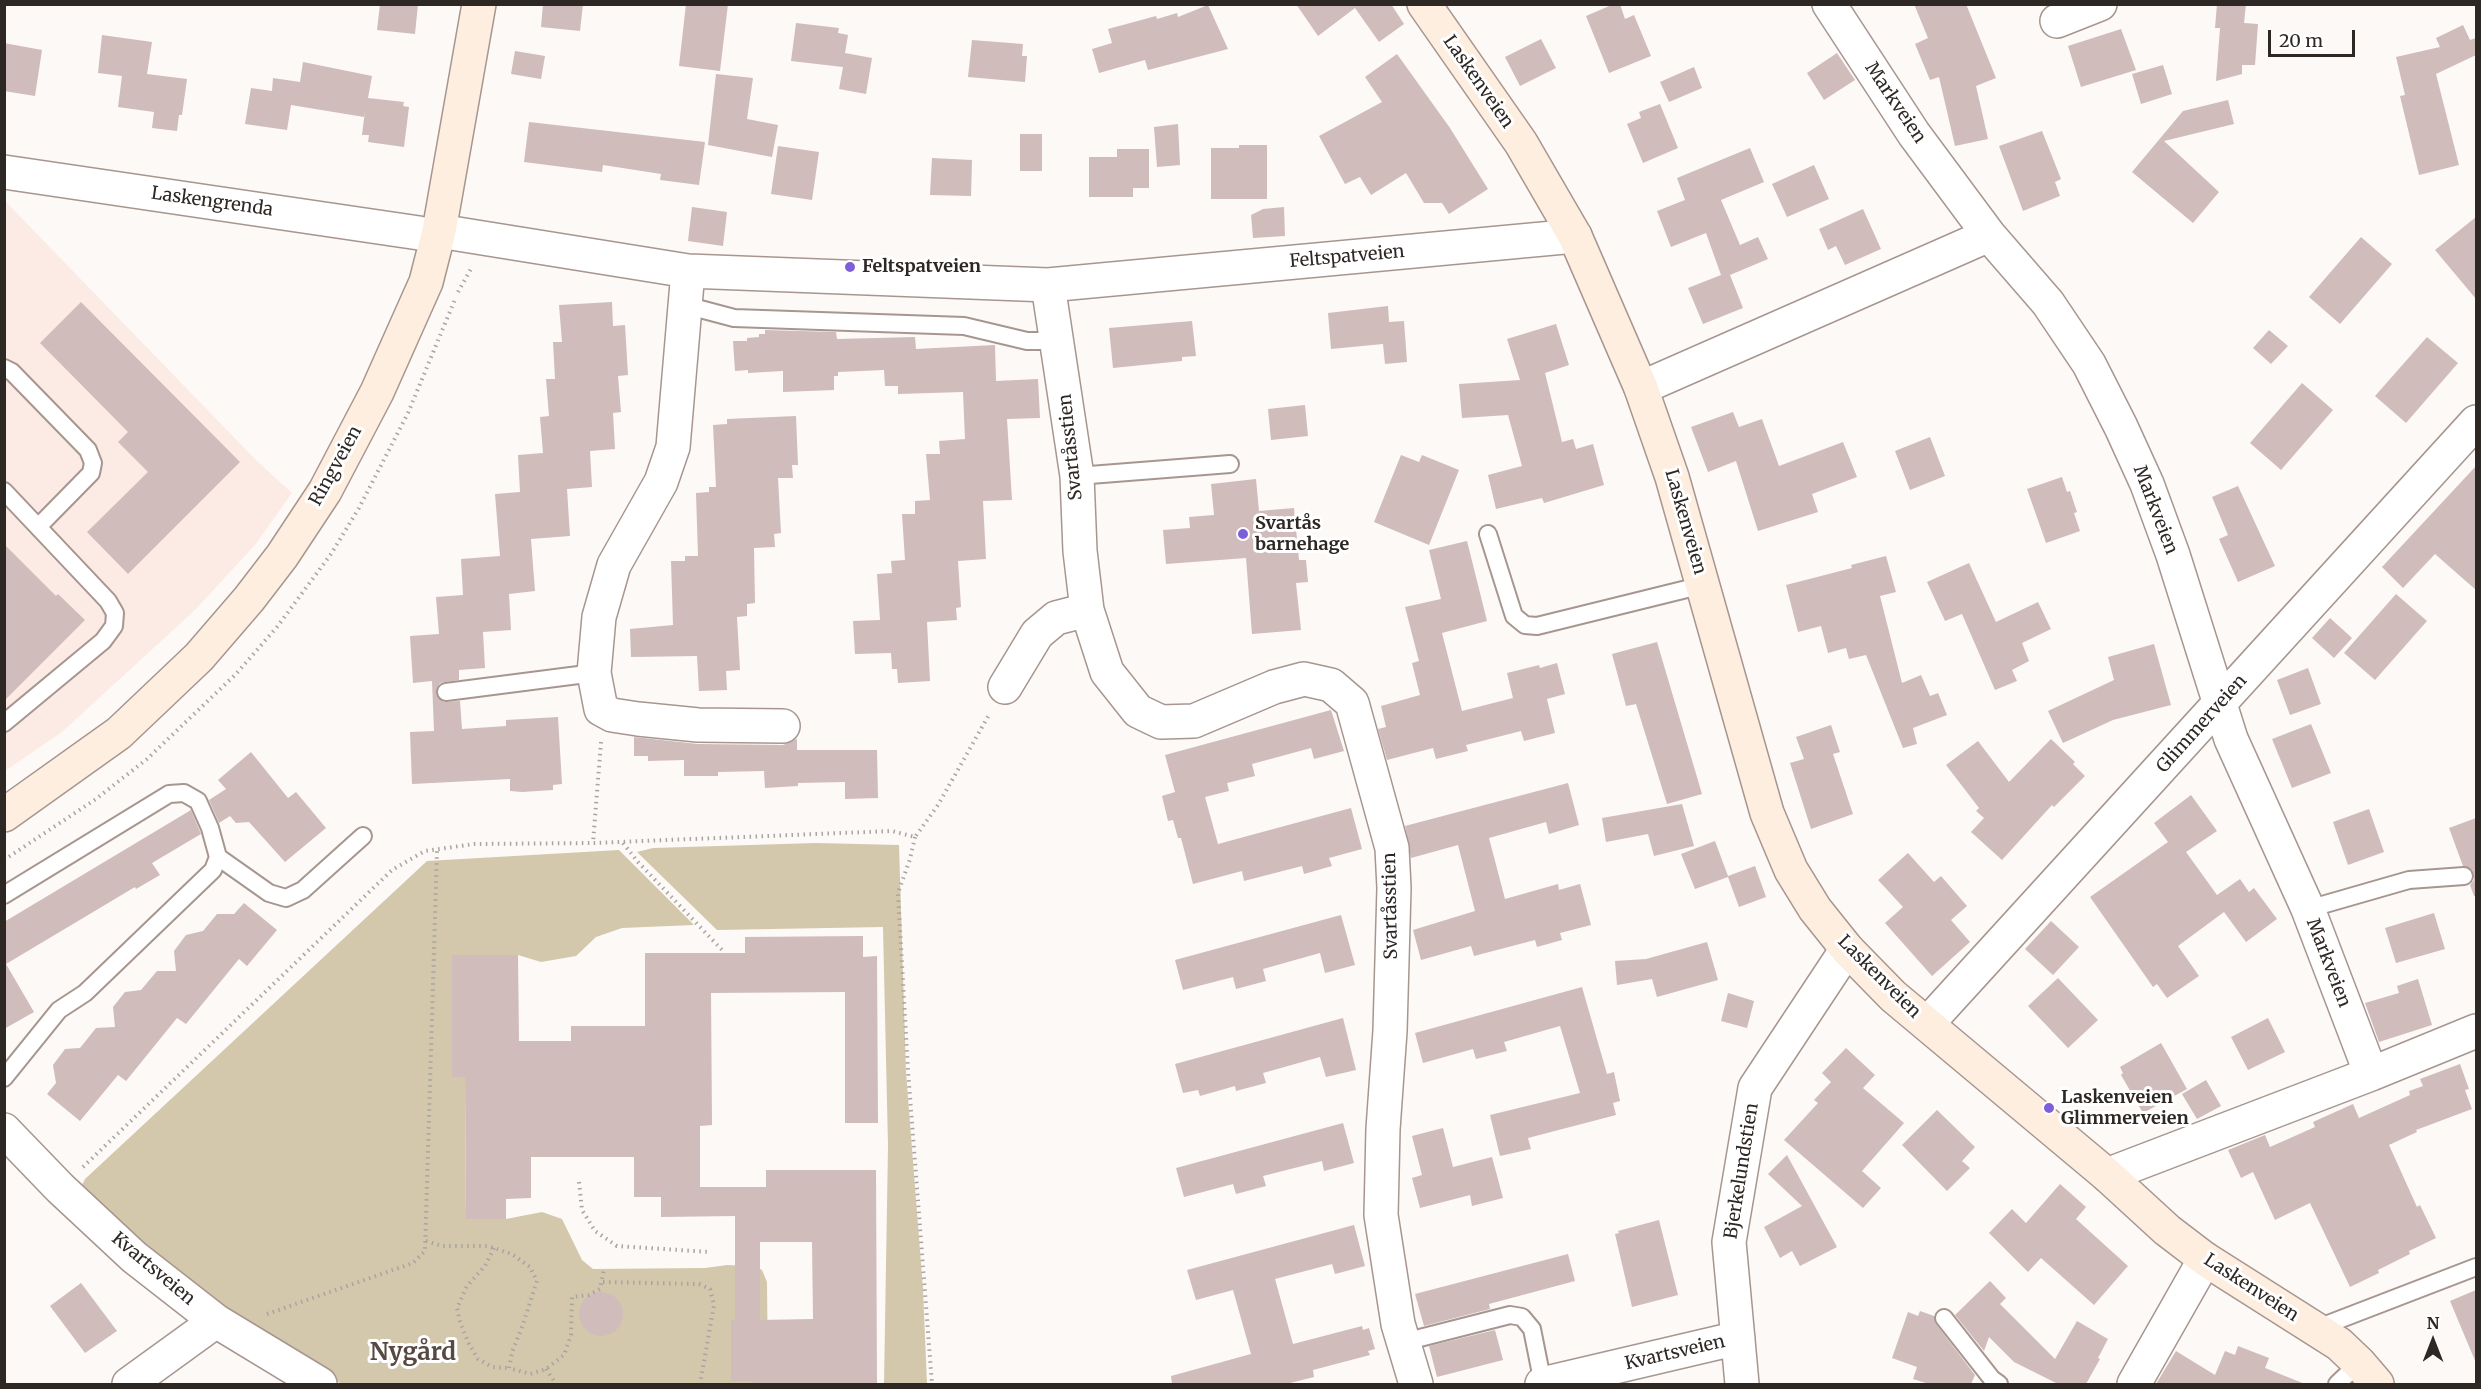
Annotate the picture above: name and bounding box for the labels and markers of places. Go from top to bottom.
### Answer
place label: Feltspatveien [862,256,981,278]
marker: Feltspatveien [843,260,857,274]
place label: Svartås barnehage [1255,513,1349,556]
marker: Svartås barnehage [1236,527,1250,541]
place label: Laskenveien Glimmerveien [2061,1087,2189,1130]
marker: Laskenveien Glimmerveien [2042,1101,2056,1115]

